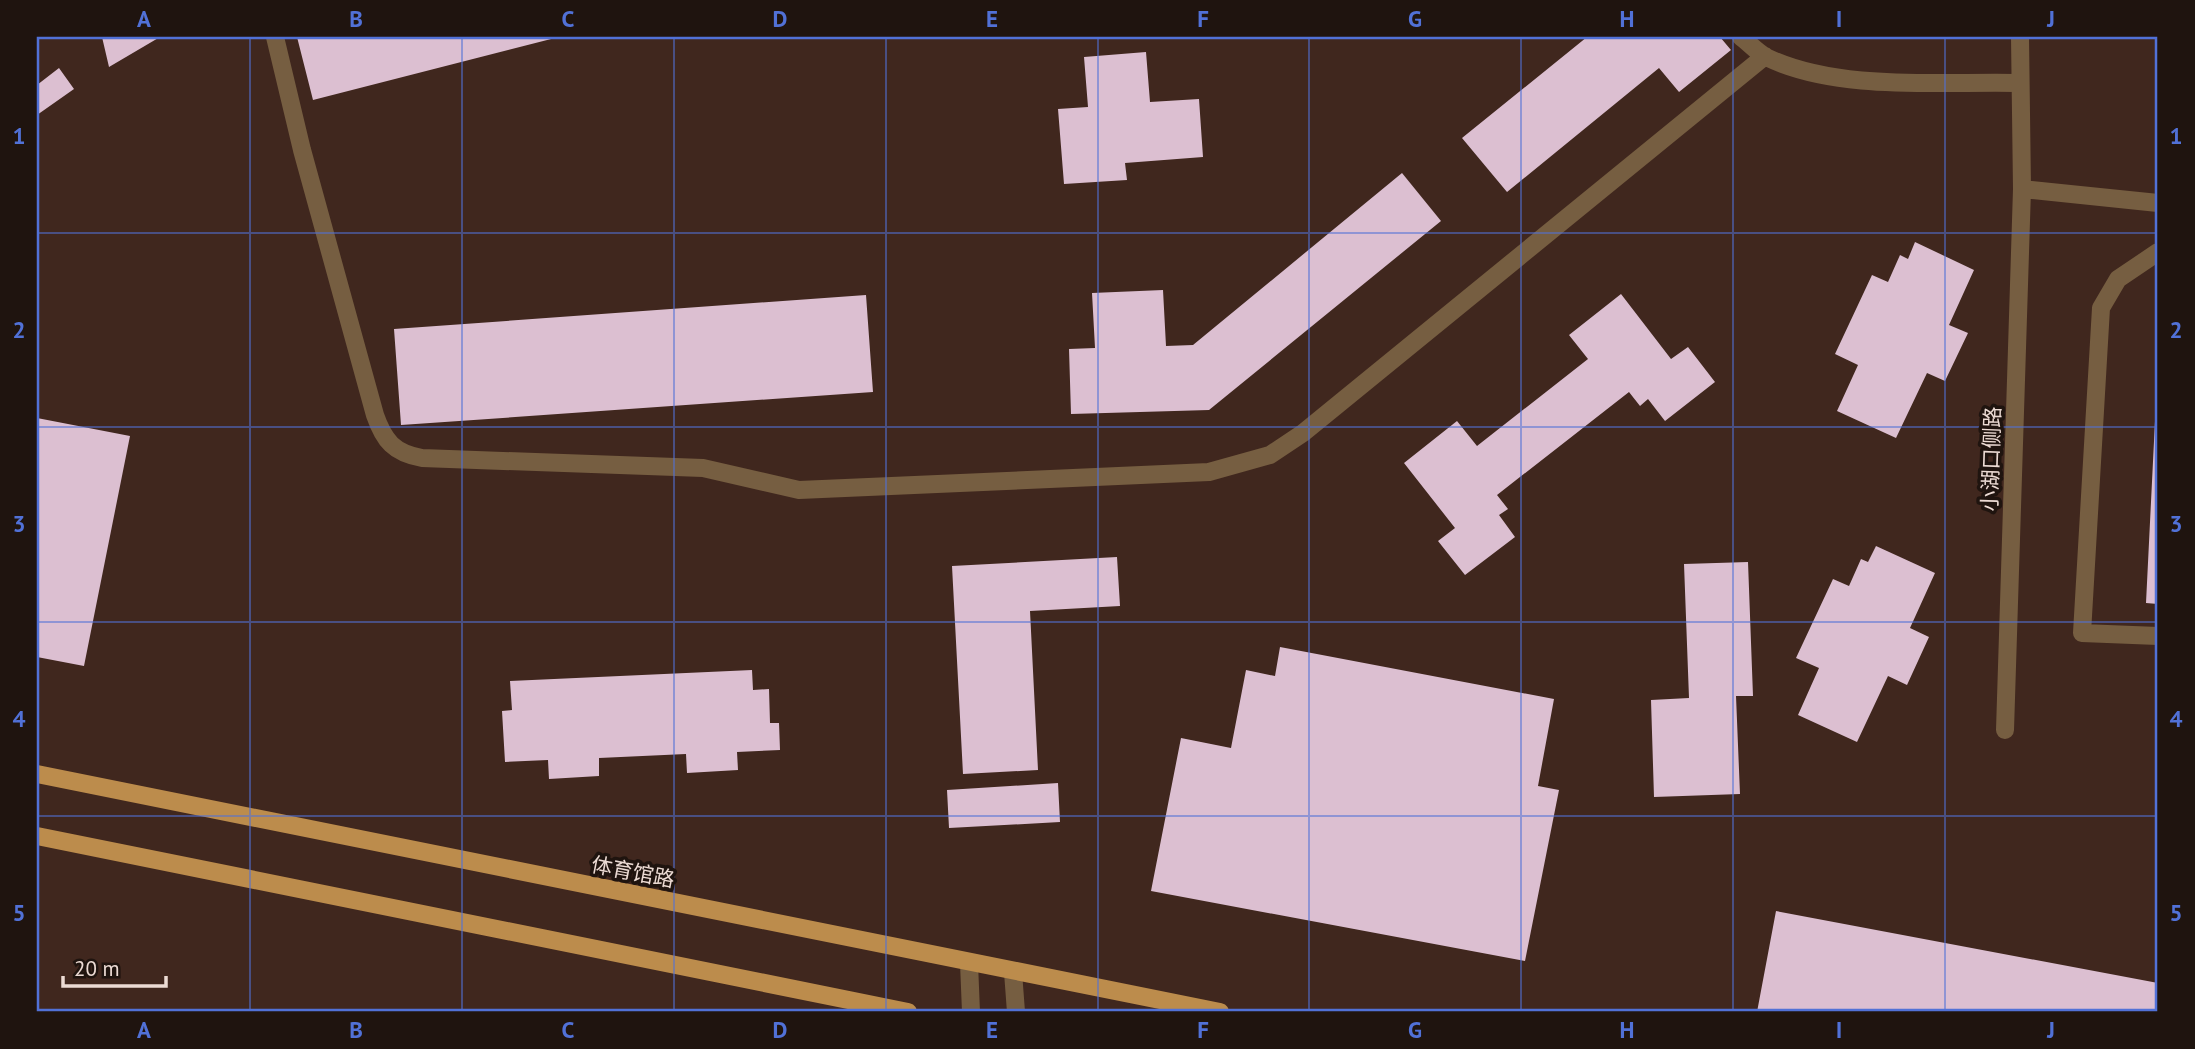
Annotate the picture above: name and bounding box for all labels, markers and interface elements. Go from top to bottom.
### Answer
text: A [137,4,151,33]
text: B [349,4,363,33]
text: C [562,4,575,33]
text: D [773,4,787,33]
text: E [986,4,998,33]
text: F [1197,4,1209,33]
text: G [1408,4,1422,33]
text: H [1620,4,1634,33]
text: I [1836,4,1842,33]
text: J [2046,4,2055,33]
text: 1 [12,121,26,150]
text: 1 [2169,121,2183,150]
text: 2 [12,315,26,344]
text: 2 [2169,315,2183,344]
street label: 小湖口侧路 [1976,406,2006,512]
text: 3 [12,509,26,538]
text: 3 [2169,509,2183,538]
text: 4 [12,704,26,733]
text: 4 [2169,704,2183,733]
street label: 体育馆路 [589,851,677,893]
text: 5 [12,898,26,927]
text: 5 [2169,898,2183,927]
scale bar [63,944,166,988]
text: 20 m [74,955,120,982]
text: A [137,1015,151,1044]
text: B [349,1015,363,1044]
text: C [562,1015,575,1044]
text: D [773,1015,787,1044]
text: E [986,1015,998,1044]
text: F [1197,1015,1209,1044]
text: G [1408,1015,1422,1044]
text: H [1620,1015,1634,1044]
text: I [1836,1015,1842,1044]
text: J [2046,1015,2055,1044]

